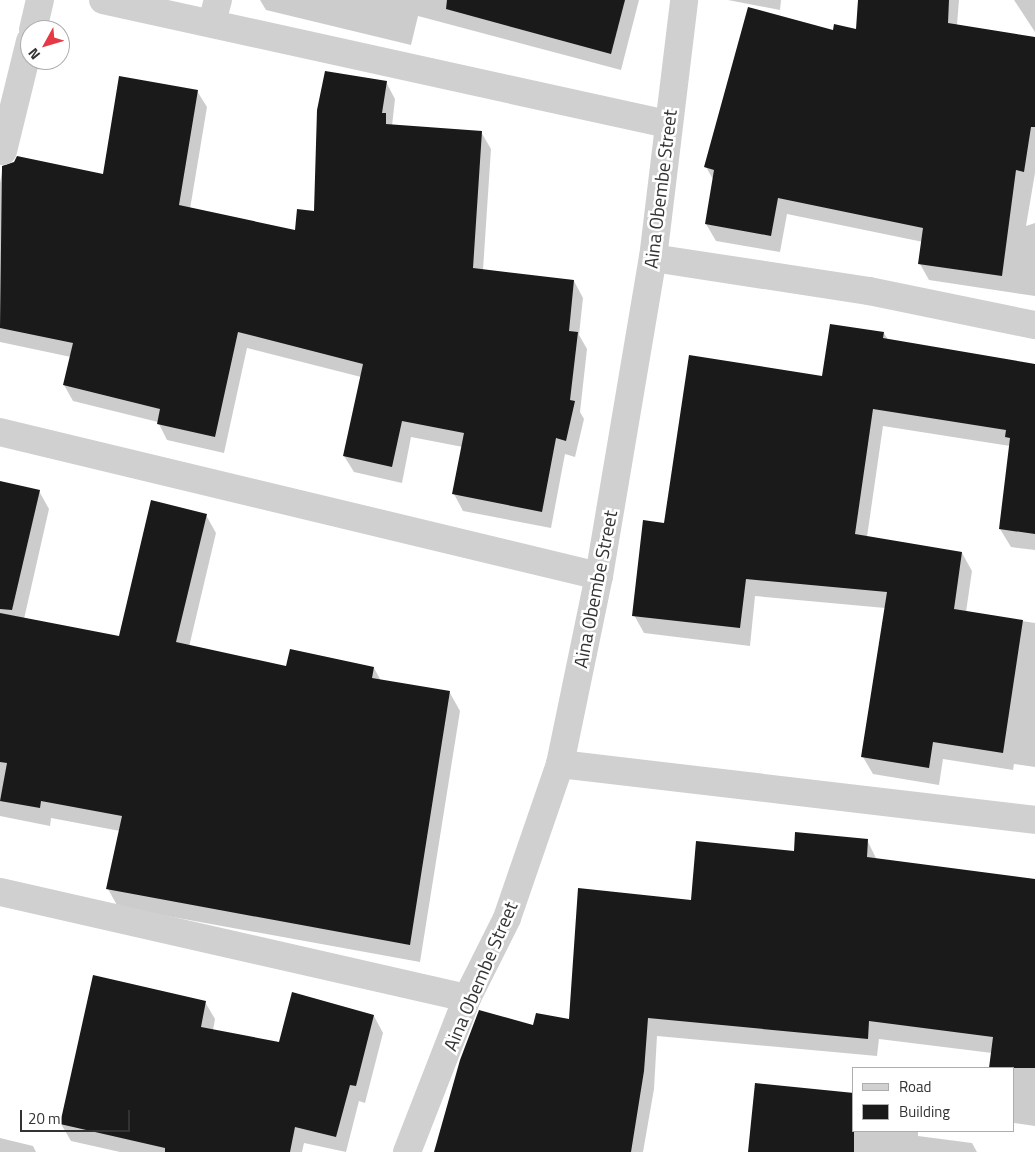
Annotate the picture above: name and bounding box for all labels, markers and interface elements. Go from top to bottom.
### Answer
north arrow [20,20,70,70]
text: N [23,44,45,65]
street label: Aina Obembe Street [639,108,681,270]
street label: Aina Obembe Street [569,508,621,670]
street label: Aina Obembe Street [438,898,522,1054]
legend [852,1067,1015,1132]
text: Road [899,1075,931,1098]
scale bar [22,1100,132,1132]
text: Building [899,1100,950,1123]
text: 20 m [28,1107,61,1130]

